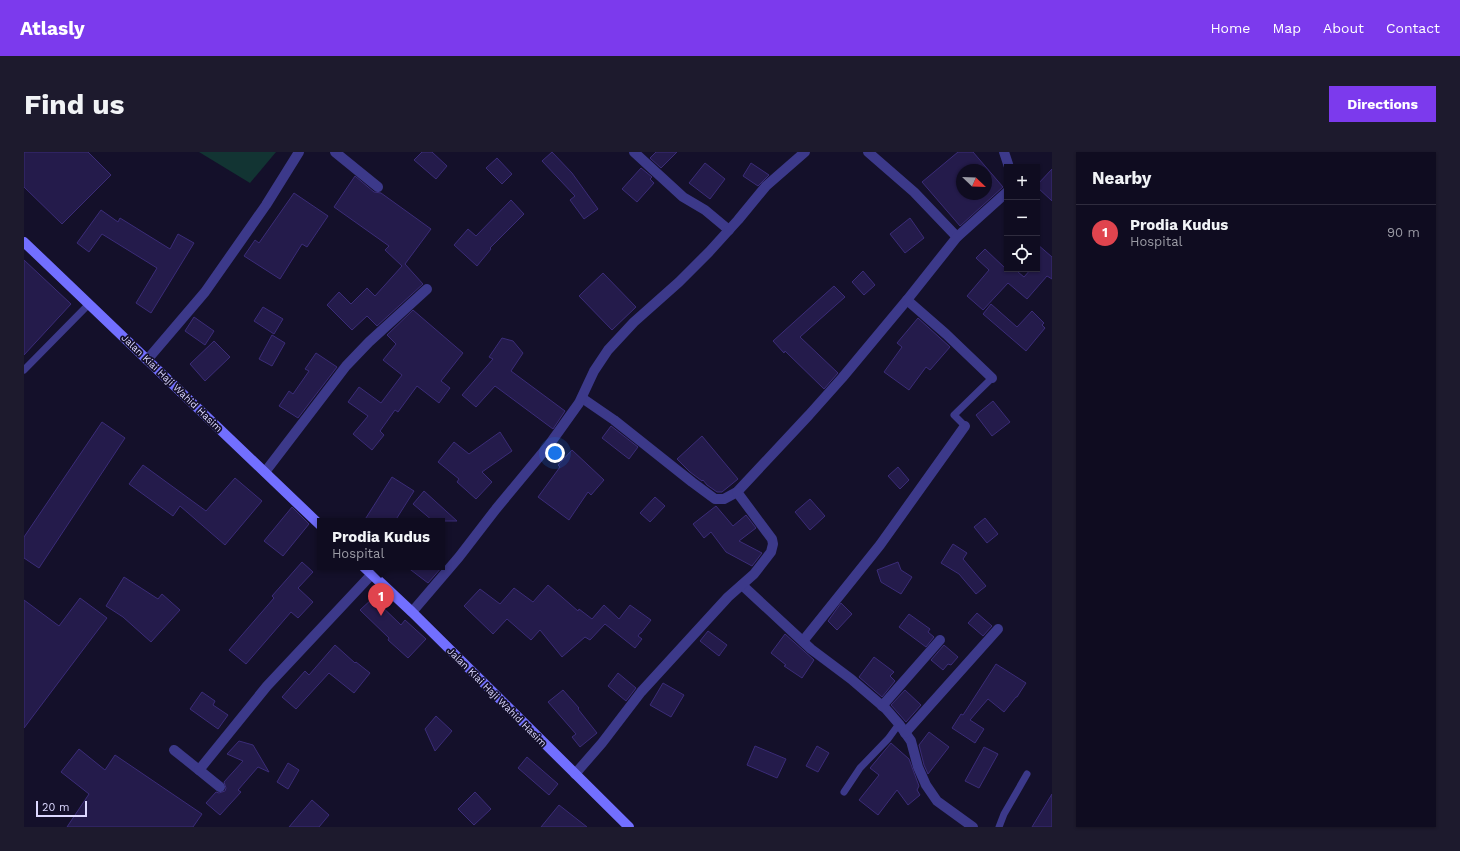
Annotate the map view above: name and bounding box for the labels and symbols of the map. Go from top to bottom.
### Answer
north arrow [956,164,992,200]
street label: Jalan Kiai Haji Wahid Hasim [119,332,225,434]
your location [545,443,565,463]
pin: 1 [368,583,394,616]
street label: Jalan Kiai Haji Wahid Hasim [445,645,549,749]
scale bar [36,799,87,818]

